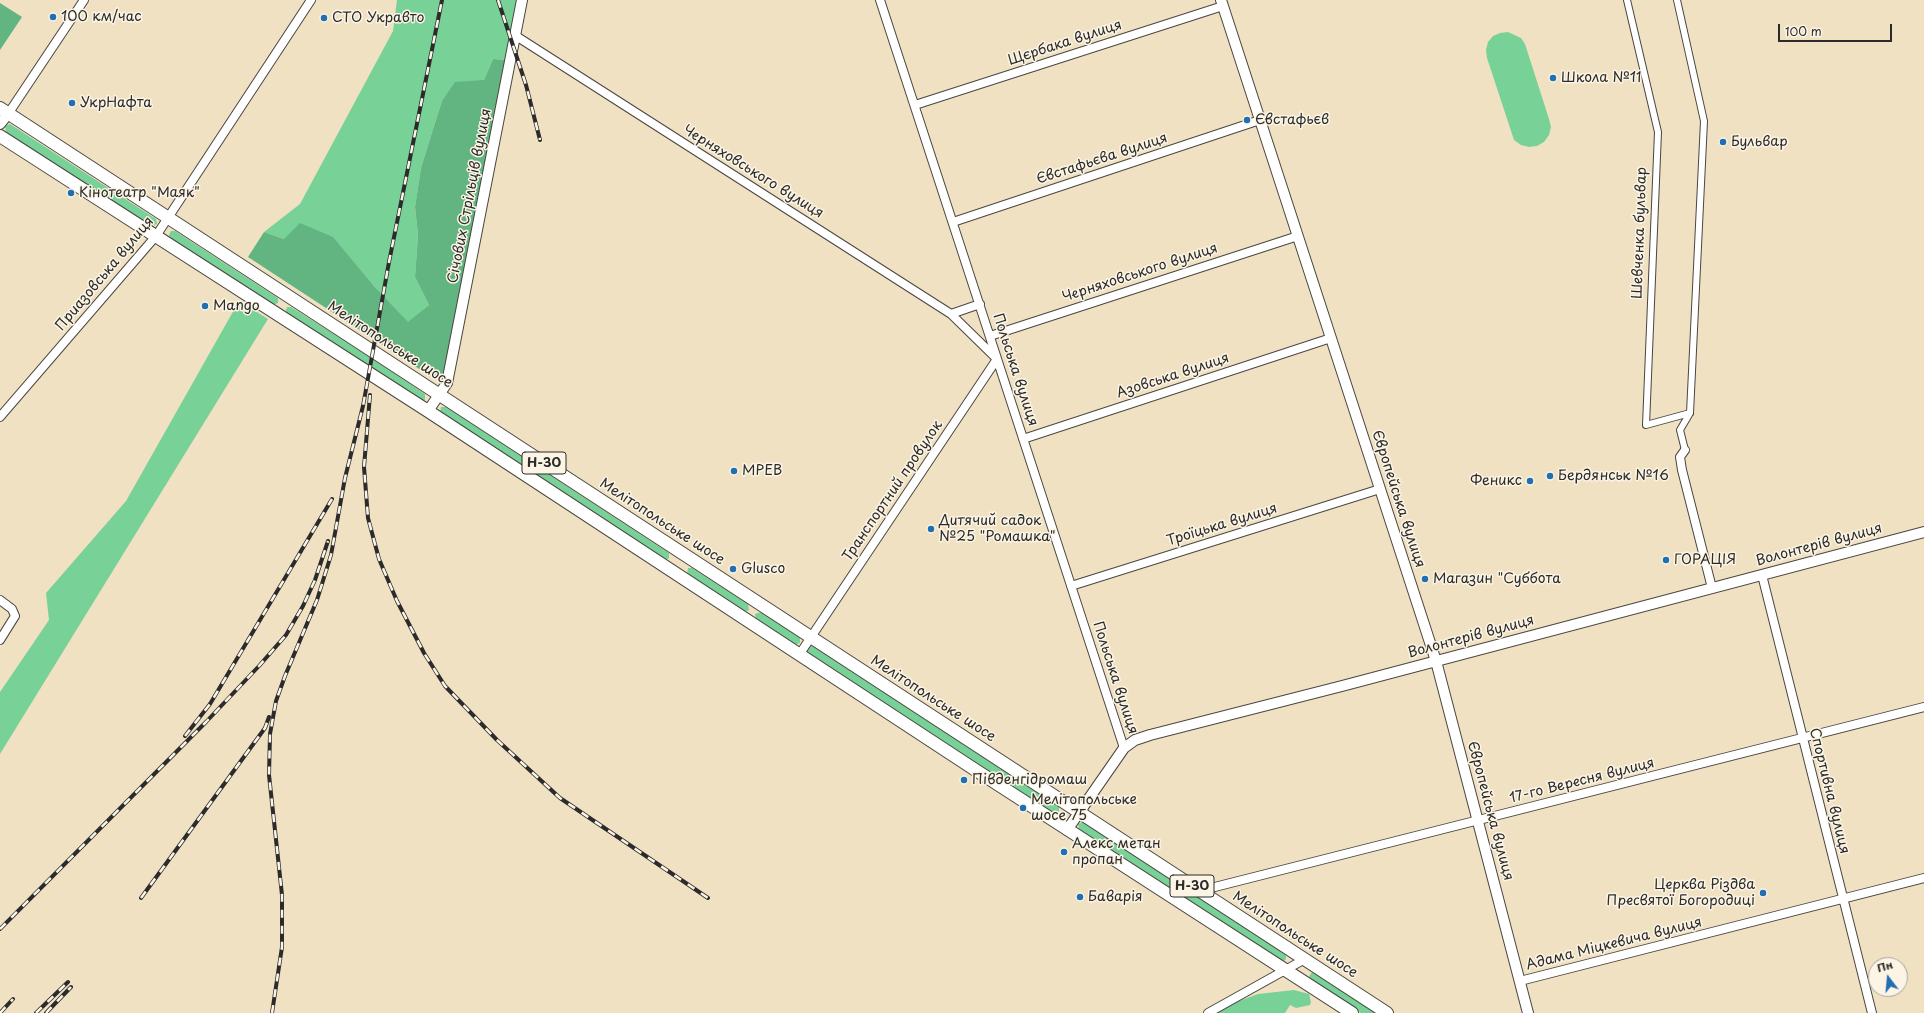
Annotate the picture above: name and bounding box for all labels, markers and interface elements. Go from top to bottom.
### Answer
place label: 100 км/час [61,9,142,25]
place label: СТО Укравто [332,10,424,26]
marker: 100 км/час [48,12,58,22]
marker: СТО Укравто [319,13,329,23]
scale bar [1780,16,1894,42]
street label: Щєрбака вулиця [1006,17,1124,69]
text: 100 m [1785,22,1822,40]
place label: Школа №11 [1561,70,1642,86]
marker: Школа №11 [1548,73,1558,83]
place label: УкрНафта [80,95,152,111]
marker: УкрНафта [67,98,77,108]
street label: Січових Стрільців вулиця [445,107,495,285]
place label: Євстафьєв [1255,112,1329,128]
marker: Євстафьєв [1242,115,1252,125]
street label: Черняховського вулиця [680,122,826,222]
street label: Євстафьєва вулиця [1034,130,1170,188]
place label: Бульвар [1731,134,1788,150]
marker: Бульвар [1718,137,1728,147]
street label: Шевченка бульвар [1629,167,1651,299]
place label: Кінотеатр "Маяк" [79,185,200,201]
marker: Кінотеатр "Маяк" [66,188,76,198]
street label: Приазовська вулиця [52,214,158,334]
street label: Черняховського вулиця [1060,240,1220,306]
place label: Mango [213,298,260,314]
street label: Мелітопольське шосе [324,298,456,392]
marker: Mango [200,301,210,311]
street label: Польська вулиця [989,312,1041,428]
street label: Азовська вулиця [1115,350,1231,402]
street label: Транспортний провулок [840,417,946,565]
street label: Європейська вулиця [1368,428,1428,570]
road number: Н-30 [522,452,566,474]
place label: МРЕВ [742,463,782,479]
marker: МРЕВ [729,466,739,476]
place label: Бердянськ №16 [1558,468,1669,484]
marker: Бердянськ №16 [1545,471,1555,481]
place label: Феникс [1470,473,1522,489]
street label: Мелітопольське шосе [596,475,728,569]
marker: Феникс [1525,476,1535,486]
street label: Троїцька вулиця [1165,500,1279,550]
place label: Дитячий садок №25 "Ромашка" [939,513,1055,546]
street label: Волонтерів вулиця [1754,520,1884,570]
marker: Дитячий садок №25 "Ромашка" [926,524,936,534]
place label: ГОРАЦІЯ [1674,552,1736,568]
marker: ГОРАЦІЯ [1661,555,1671,565]
place label: Glusco [741,561,785,577]
marker: Glusco [728,564,738,574]
place label: Магазин "Суббота [1433,571,1561,587]
marker: Магазин "Суббота [1420,574,1430,584]
street label: Волонтерів вулиця [1406,612,1536,662]
street label: Польська вулиця [1089,620,1141,736]
street label: Мелітопольське шосе [867,652,999,746]
street label: Спортивна вулиця [1805,726,1853,856]
street label: Європейська вулиця [1463,739,1517,883]
street label: 17-го Вересня вулиця [1508,755,1656,807]
place label: Південгідромаш [972,772,1087,788]
marker: Південгідромаш [959,775,969,785]
place label: Мелітопольське шосе 75 [1031,792,1137,824]
marker: Мелітопольське шосе 75 [1018,803,1028,813]
place label: Алекс метан пропан [1072,836,1161,868]
marker: Алекс метан пропан [1059,847,1069,857]
road number: Н-30 [1170,875,1214,897]
place label: Церква Різдва Пресвятої Богородиці [1606,877,1755,910]
street label: Мелітопольське шосе [1229,888,1361,982]
marker: Церква Різдва Пресвятої Богородиці [1758,888,1768,898]
place label: Баварія [1088,889,1143,905]
marker: Баварія [1075,892,1085,902]
street label: Адама Міцкевича вулиця [1524,914,1704,974]
text: Пн [1875,956,1895,976]
north arrow [1868,957,1908,997]

